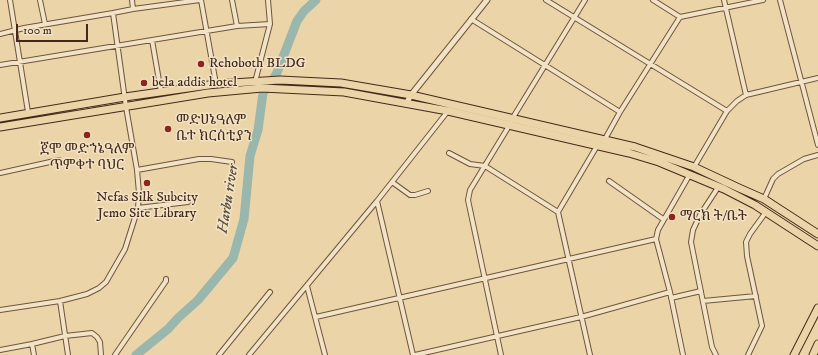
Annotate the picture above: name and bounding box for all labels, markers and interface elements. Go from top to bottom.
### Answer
scale bar [18,16,90,42]
text: 100 m [23,23,52,38]
place label: Rehoboth BLDG [209,56,305,72]
marker: Rehoboth BLDG [196,59,206,69]
place label: bela addis hotel [152,75,237,91]
marker: bela addis hotel [139,78,149,88]
place label: መድሀኔዓለም ቤተ ክርስቲያን [176,113,252,146]
marker: መድሀኔዓለም ቤተ ክርስቲያን [163,124,173,134]
marker: ጀሞ መድኀኔዓለም ጥምቀተ ባህር [82,130,92,140]
place label: ጀሞ መድኀኔዓለም ጥምቀተ ባህር [40,142,134,174]
water label: Harbu river [215,163,243,235]
marker: Nefas Silk Subcity Jemo Site Library [142,178,152,188]
place label: Nefas Silk Subcity Jemo Site Library [96,190,198,222]
place label: ማርክ ት/ቤት [680,209,747,225]
marker: ማርክ ት/ቤት [667,212,677,222]

